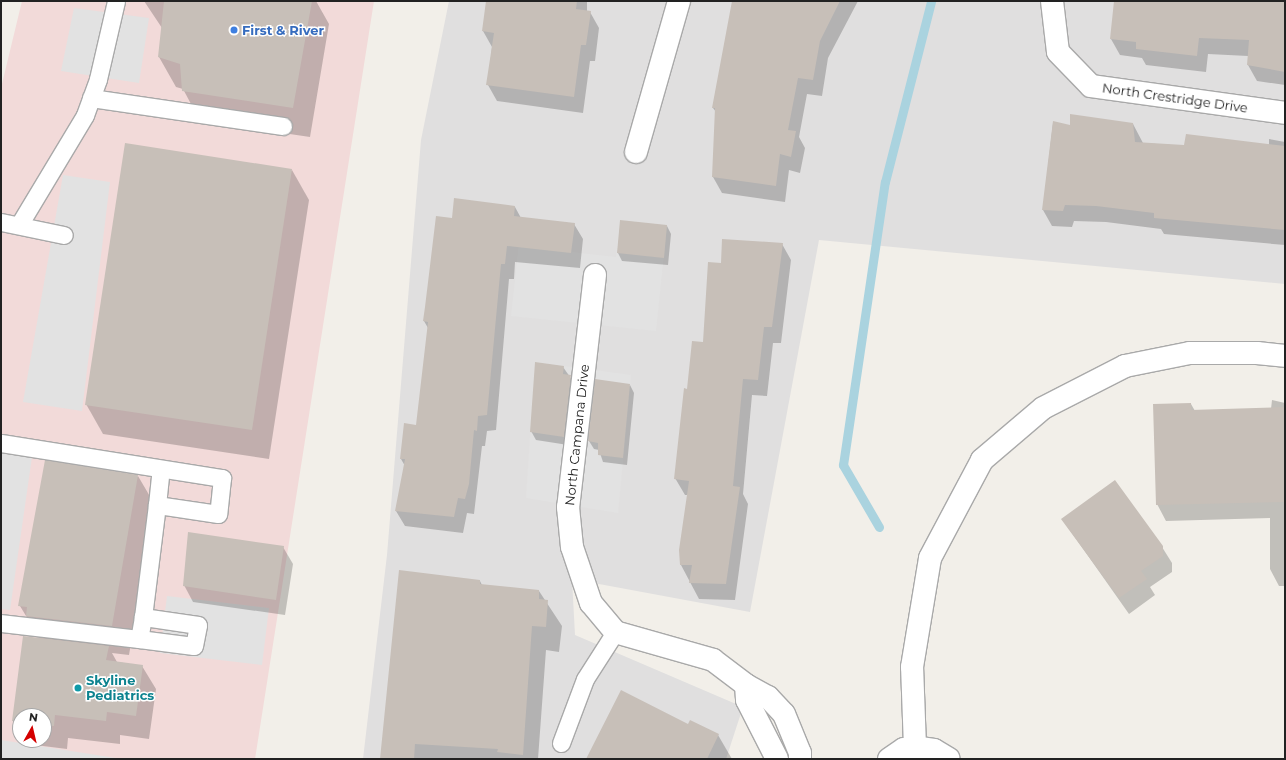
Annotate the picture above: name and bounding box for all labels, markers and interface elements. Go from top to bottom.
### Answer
place label: First & River [242,22,324,38]
marker: First & River [229,25,239,35]
street label: North Crestridge Drive [1101,80,1249,116]
street label: North Campana Drive [562,363,592,507]
place label: Skyline Pediatrics [86,673,154,704]
marker: Skyline Pediatrics [73,683,83,693]
north arrow [12,708,52,748]
text: N [28,710,39,725]

